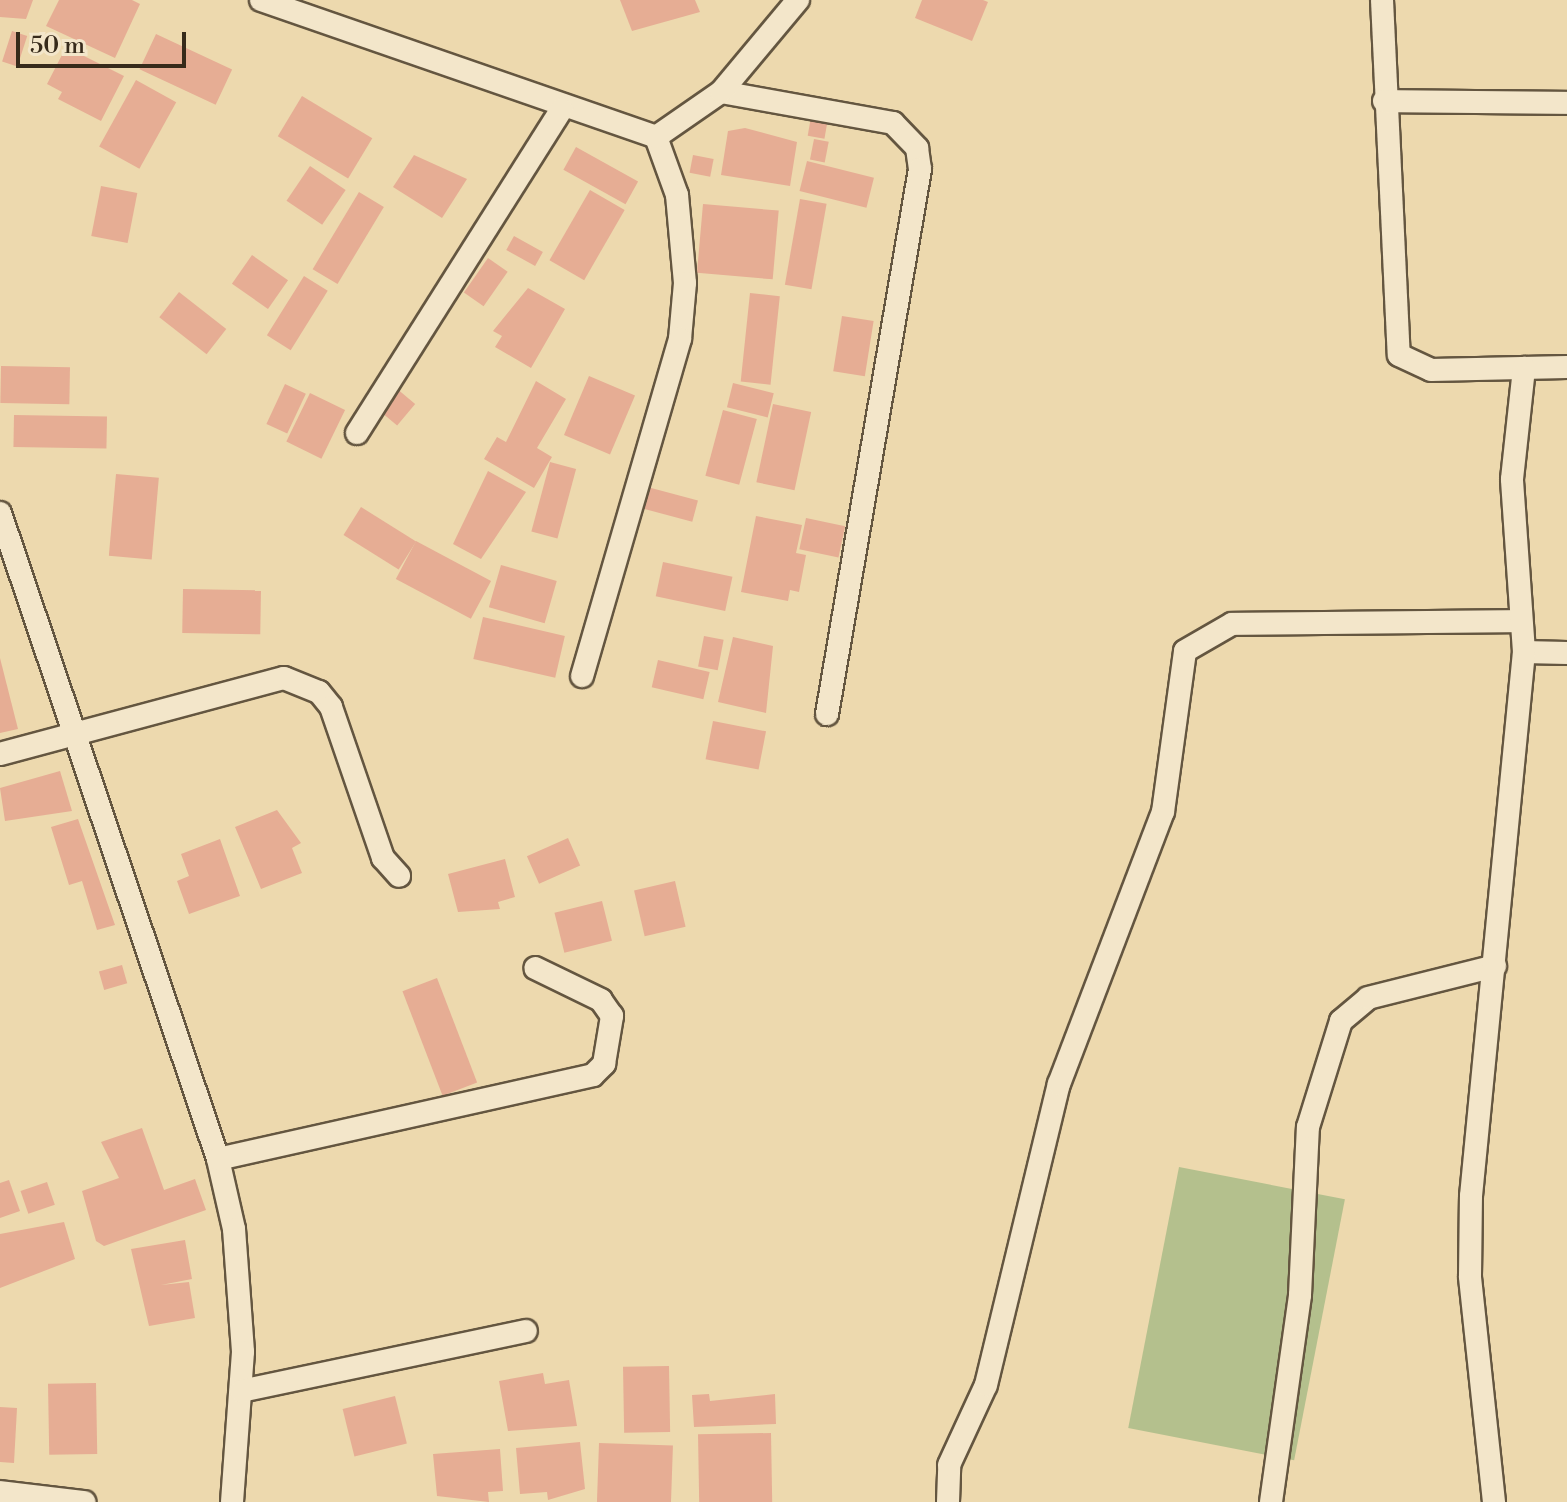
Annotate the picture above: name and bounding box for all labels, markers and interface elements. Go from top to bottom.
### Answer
scale bar [20,16,190,66]
text: 50 m [30,31,85,61]

